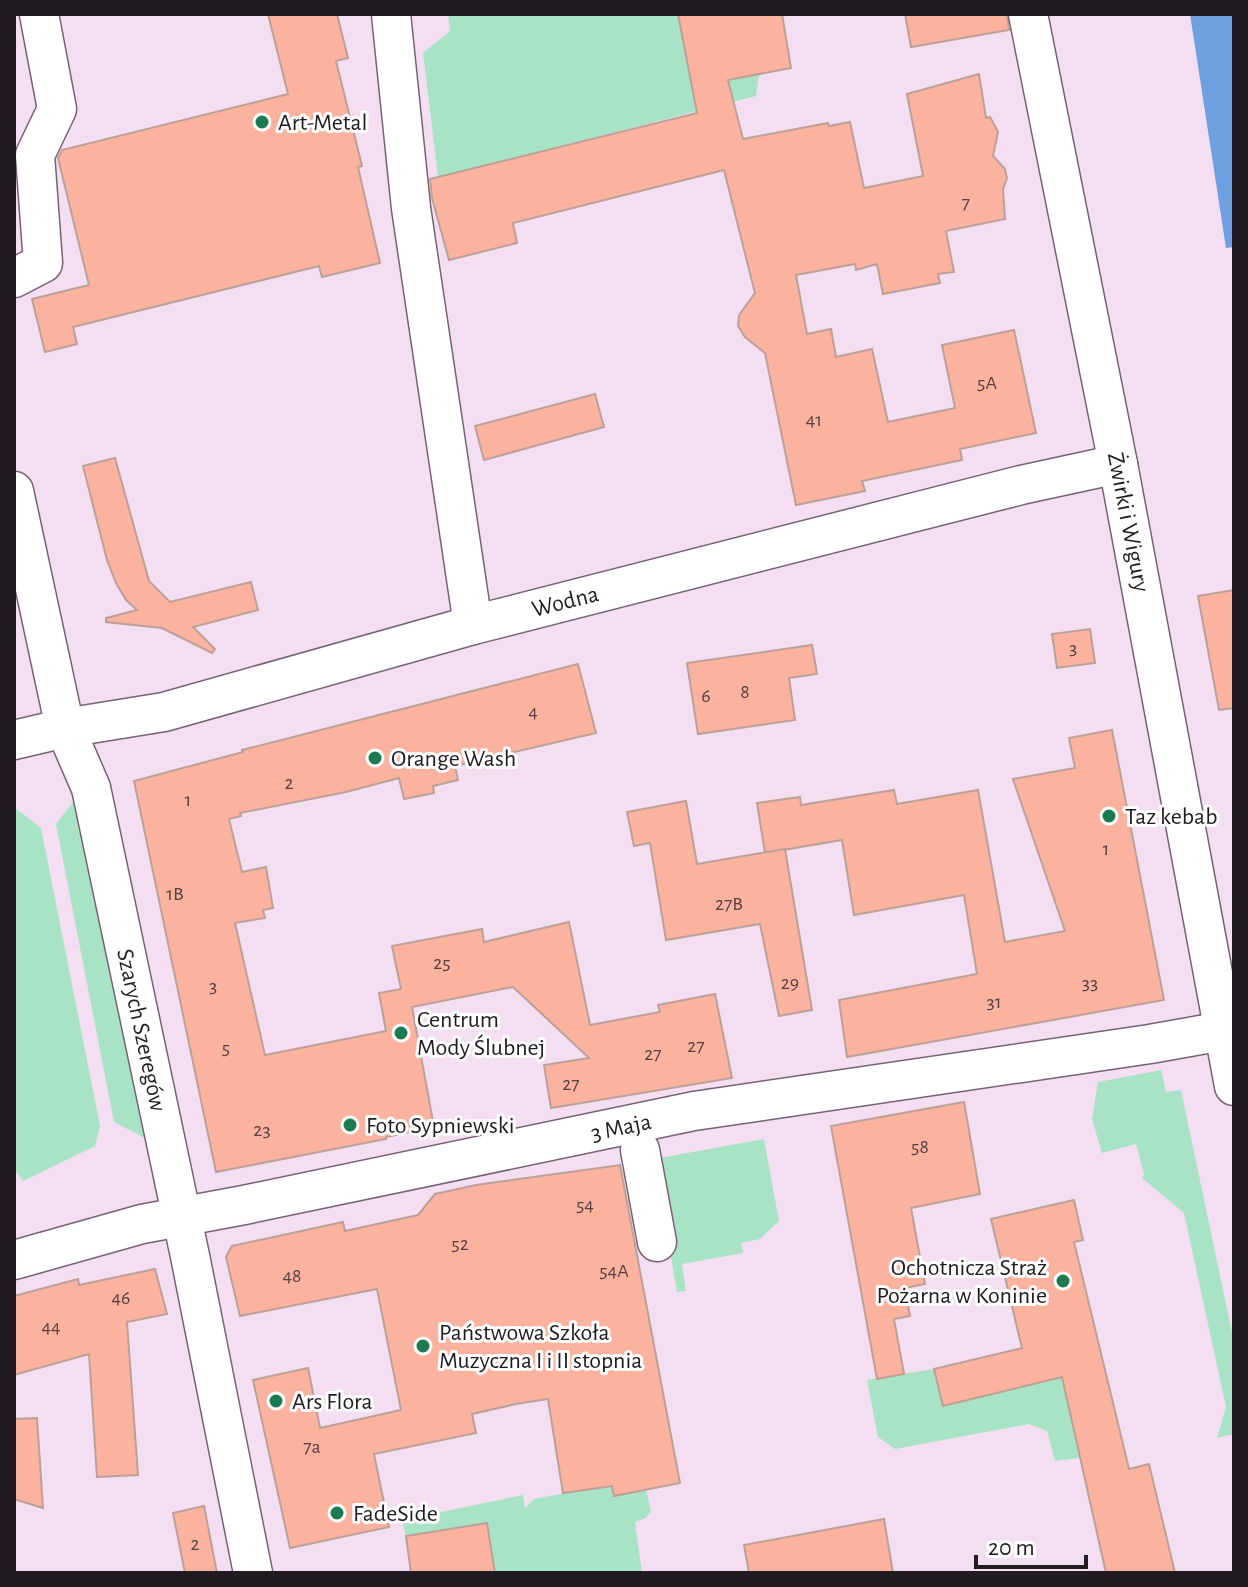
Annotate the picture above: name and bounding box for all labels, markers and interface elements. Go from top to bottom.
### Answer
place label: Art-Metal [278,111,368,135]
marker: Art-Metal [253,113,271,131]
house number: 7 [962,193,970,213]
house number: 5A [977,373,997,393]
house number: 41 [806,410,822,430]
street label: Żwirki i Wigury [1103,450,1154,594]
street label: Wodna [529,582,601,622]
house number: 3 [1069,638,1077,658]
house number: 8 [740,682,750,702]
house number: 6 [701,686,711,706]
house number: 4 [528,702,538,722]
place label: Orange Wash [391,747,516,771]
marker: Orange Wash [366,749,384,767]
house number: 2 [284,773,294,793]
house number: 1 [185,790,191,810]
place label: Taz kebab [1125,805,1218,829]
marker: Taz kebab [1100,807,1118,825]
house number: 1 [1103,839,1109,859]
house number: 1B [166,884,184,904]
house number: 27B [715,894,743,914]
street label: Szarych Szeregów [112,947,170,1114]
house number: 25 [433,953,451,973]
house number: 29 [781,973,799,993]
house number: 33 [1082,973,1098,993]
house number: 3 [209,976,217,996]
house number: 31 [986,992,1002,1012]
place label: Centrum Mody Ślubnej [417,1008,545,1060]
marker: Centrum Mody Ślubnej [392,1024,410,1042]
house number: 27 [687,1036,705,1056]
house number: 5 [222,1038,230,1058]
house number: 27 [644,1044,662,1064]
house number: 27 [562,1074,580,1094]
street label: 3 Maja [589,1110,654,1146]
place label: Foto Sypniewski [366,1114,515,1138]
marker: Foto Sypniewski [341,1116,359,1134]
house number: 23 [253,1120,271,1140]
house number: 58 [911,1137,929,1157]
house number: 54 [576,1195,594,1215]
house number: 52 [451,1234,469,1254]
place label: Ochotnicza Straż Pożarna w Koninie [876,1256,1047,1308]
house number: 54A [599,1261,629,1281]
house number: 48 [282,1266,302,1286]
marker: Ochotnicza Straż Pożarna w Koninie [1054,1272,1072,1290]
house number: 46 [111,1288,131,1308]
house number: 44 [41,1317,61,1337]
place label: Państwowa Szkoła Muzyczna I i II stopnia [439,1321,642,1373]
marker: Państwowa Szkoła Muzyczna I i II stopnia [414,1337,432,1355]
place label: Ars Flora [292,1390,373,1414]
marker: Ars Flora [267,1392,285,1410]
house number: 7a [303,1437,321,1457]
place label: FadeSide [353,1502,438,1526]
marker: FadeSide [328,1504,346,1522]
scale bar [976,1519,1086,1569]
house number: 2 [190,1534,200,1554]
text: 20 m [988,1536,1035,1560]

